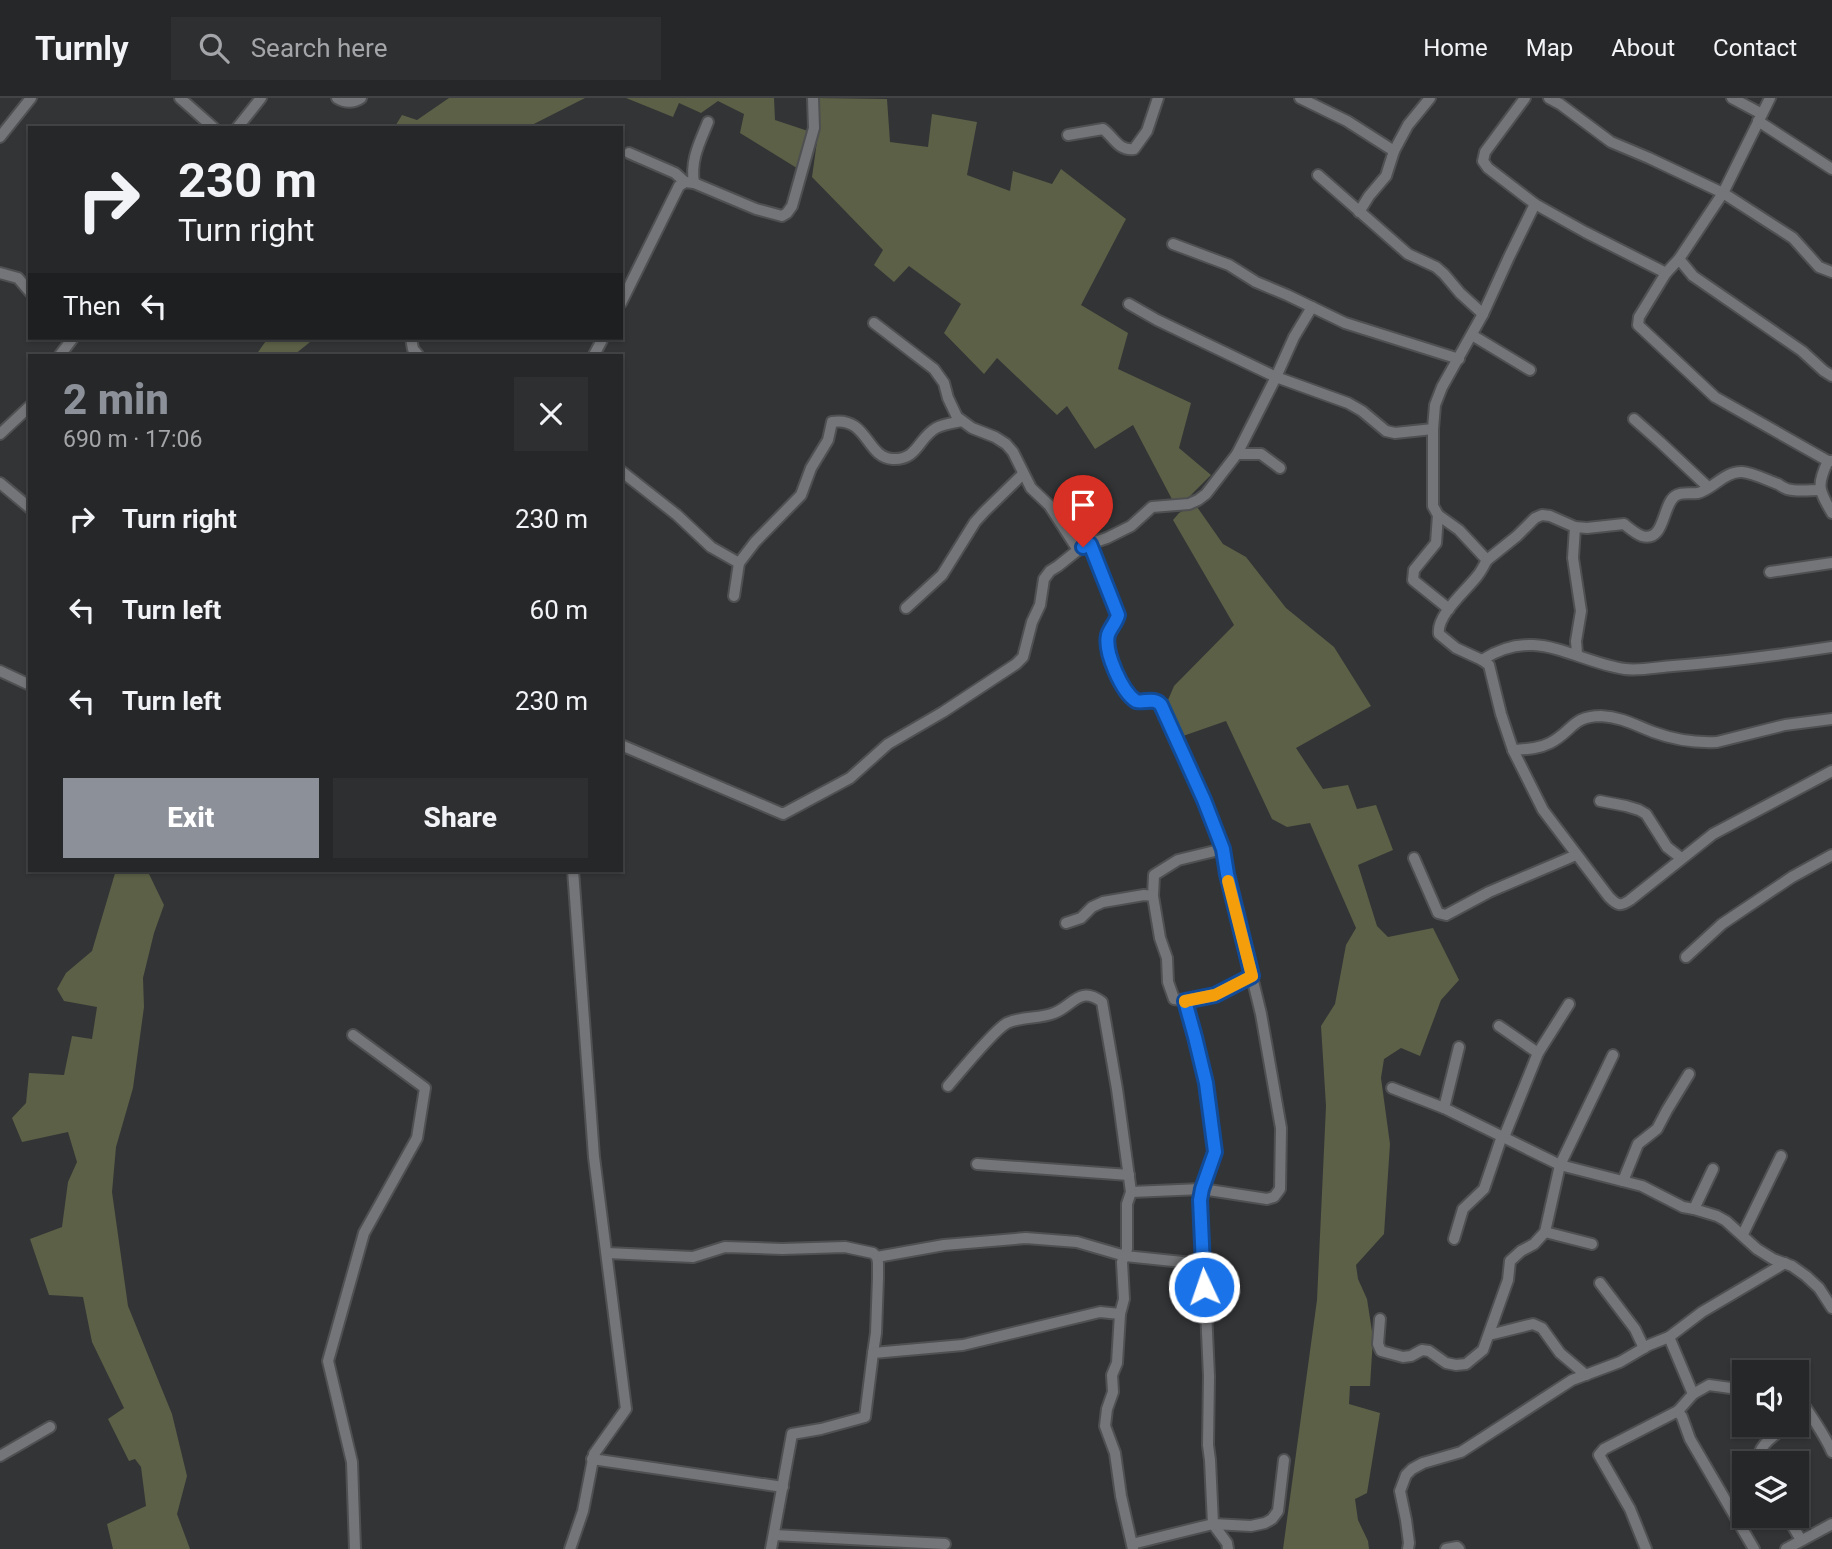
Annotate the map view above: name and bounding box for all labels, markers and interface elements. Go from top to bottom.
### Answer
search box [171,17,661,80]
text: Turnly [35,29,129,68]
icon: search [195,29,233,67]
text: Search here [251,33,387,63]
text: Home [1423,34,1488,62]
text: Map [1526,34,1573,62]
text: About [1611,34,1675,62]
text: Contact [1713,34,1797,62]
text: 230 m [178,152,317,209]
icon: right [63,154,154,245]
text: Turn right [178,211,314,249]
icon: left [135,287,173,325]
text: Then [63,291,121,321]
text: 2 min [63,375,169,424]
button: close [514,377,588,451]
text: 690 m · 17:06 [63,426,202,453]
pin [1053,475,1113,547]
icon: arrive [1064,486,1102,524]
icon: right [63,500,101,538]
text: Turn right [122,504,237,534]
text: 230 m [515,504,588,534]
icon: left [63,591,101,629]
text: Turn left [122,595,221,625]
text: 60 m [530,595,588,625]
icon: left [63,682,101,720]
text: Turn left [122,686,221,716]
text: 230 m [515,686,588,716]
button: Exit [63,778,319,858]
button: Share [333,778,588,858]
position arrow [1167,1250,1241,1324]
map controls [1732,1360,1809,1528]
button: sound [1732,1360,1809,1437]
button: layers [1732,1451,1809,1528]

